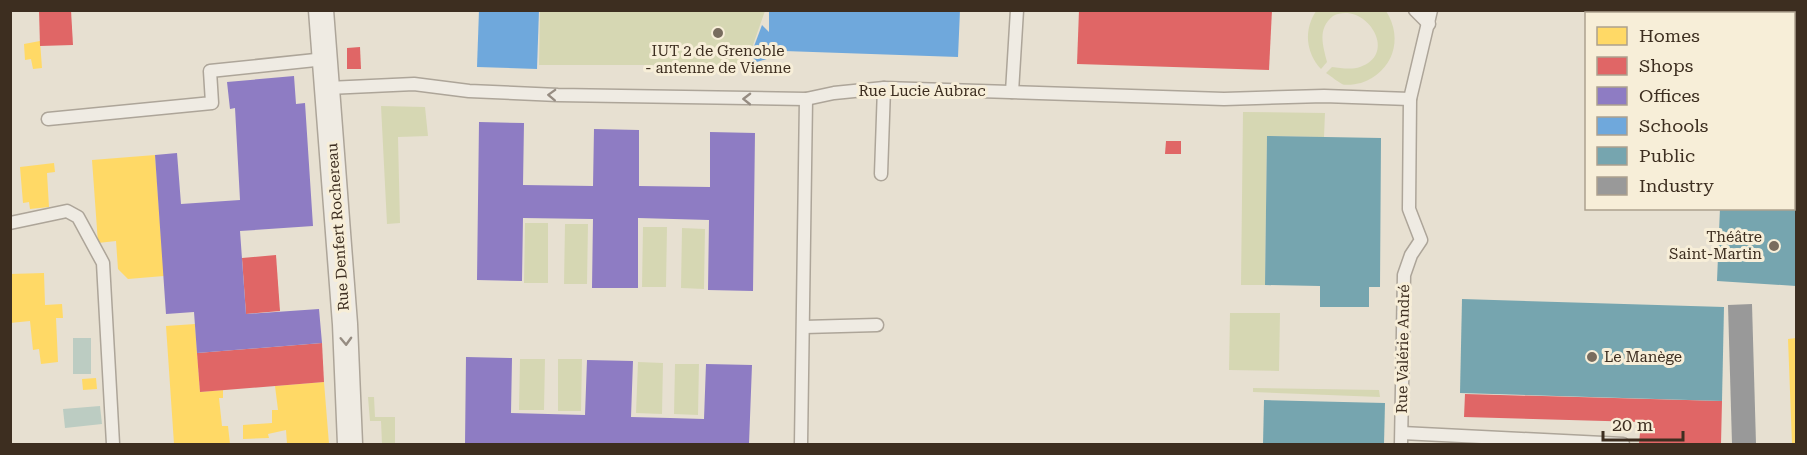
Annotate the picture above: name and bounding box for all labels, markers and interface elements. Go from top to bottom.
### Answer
legend [1585,12,1795,210]
text: Homes [1639,25,1700,46]
marker: IUT 2 de Grenoble - antenne de Vienne [711,26,725,40]
place label: IUT 2 de Grenoble - antenne de Vienne [645,42,791,77]
text: Shops [1639,55,1693,76]
street label: Rue Lucie Aubrac [858,82,986,100]
text: Offices [1639,85,1700,106]
one-way arrow [548,88,557,101]
one-way arrow [743,93,752,105]
text: Schools [1639,115,1708,136]
street label: Rue Denfert Rochereau [323,142,353,312]
text: Public [1639,145,1695,166]
text: Industry [1639,175,1714,196]
place label: Théâtre Saint-Martin [1669,228,1762,263]
marker: Théâtre Saint-Martin [1767,239,1781,253]
street label: Rue Valérie André [1393,284,1413,414]
one-way arrow [340,337,352,346]
place label: Le Manège [1604,348,1682,366]
marker: Le Manège [1585,350,1599,364]
scale bar [1603,404,1682,442]
text: 20 m [1612,414,1653,435]

